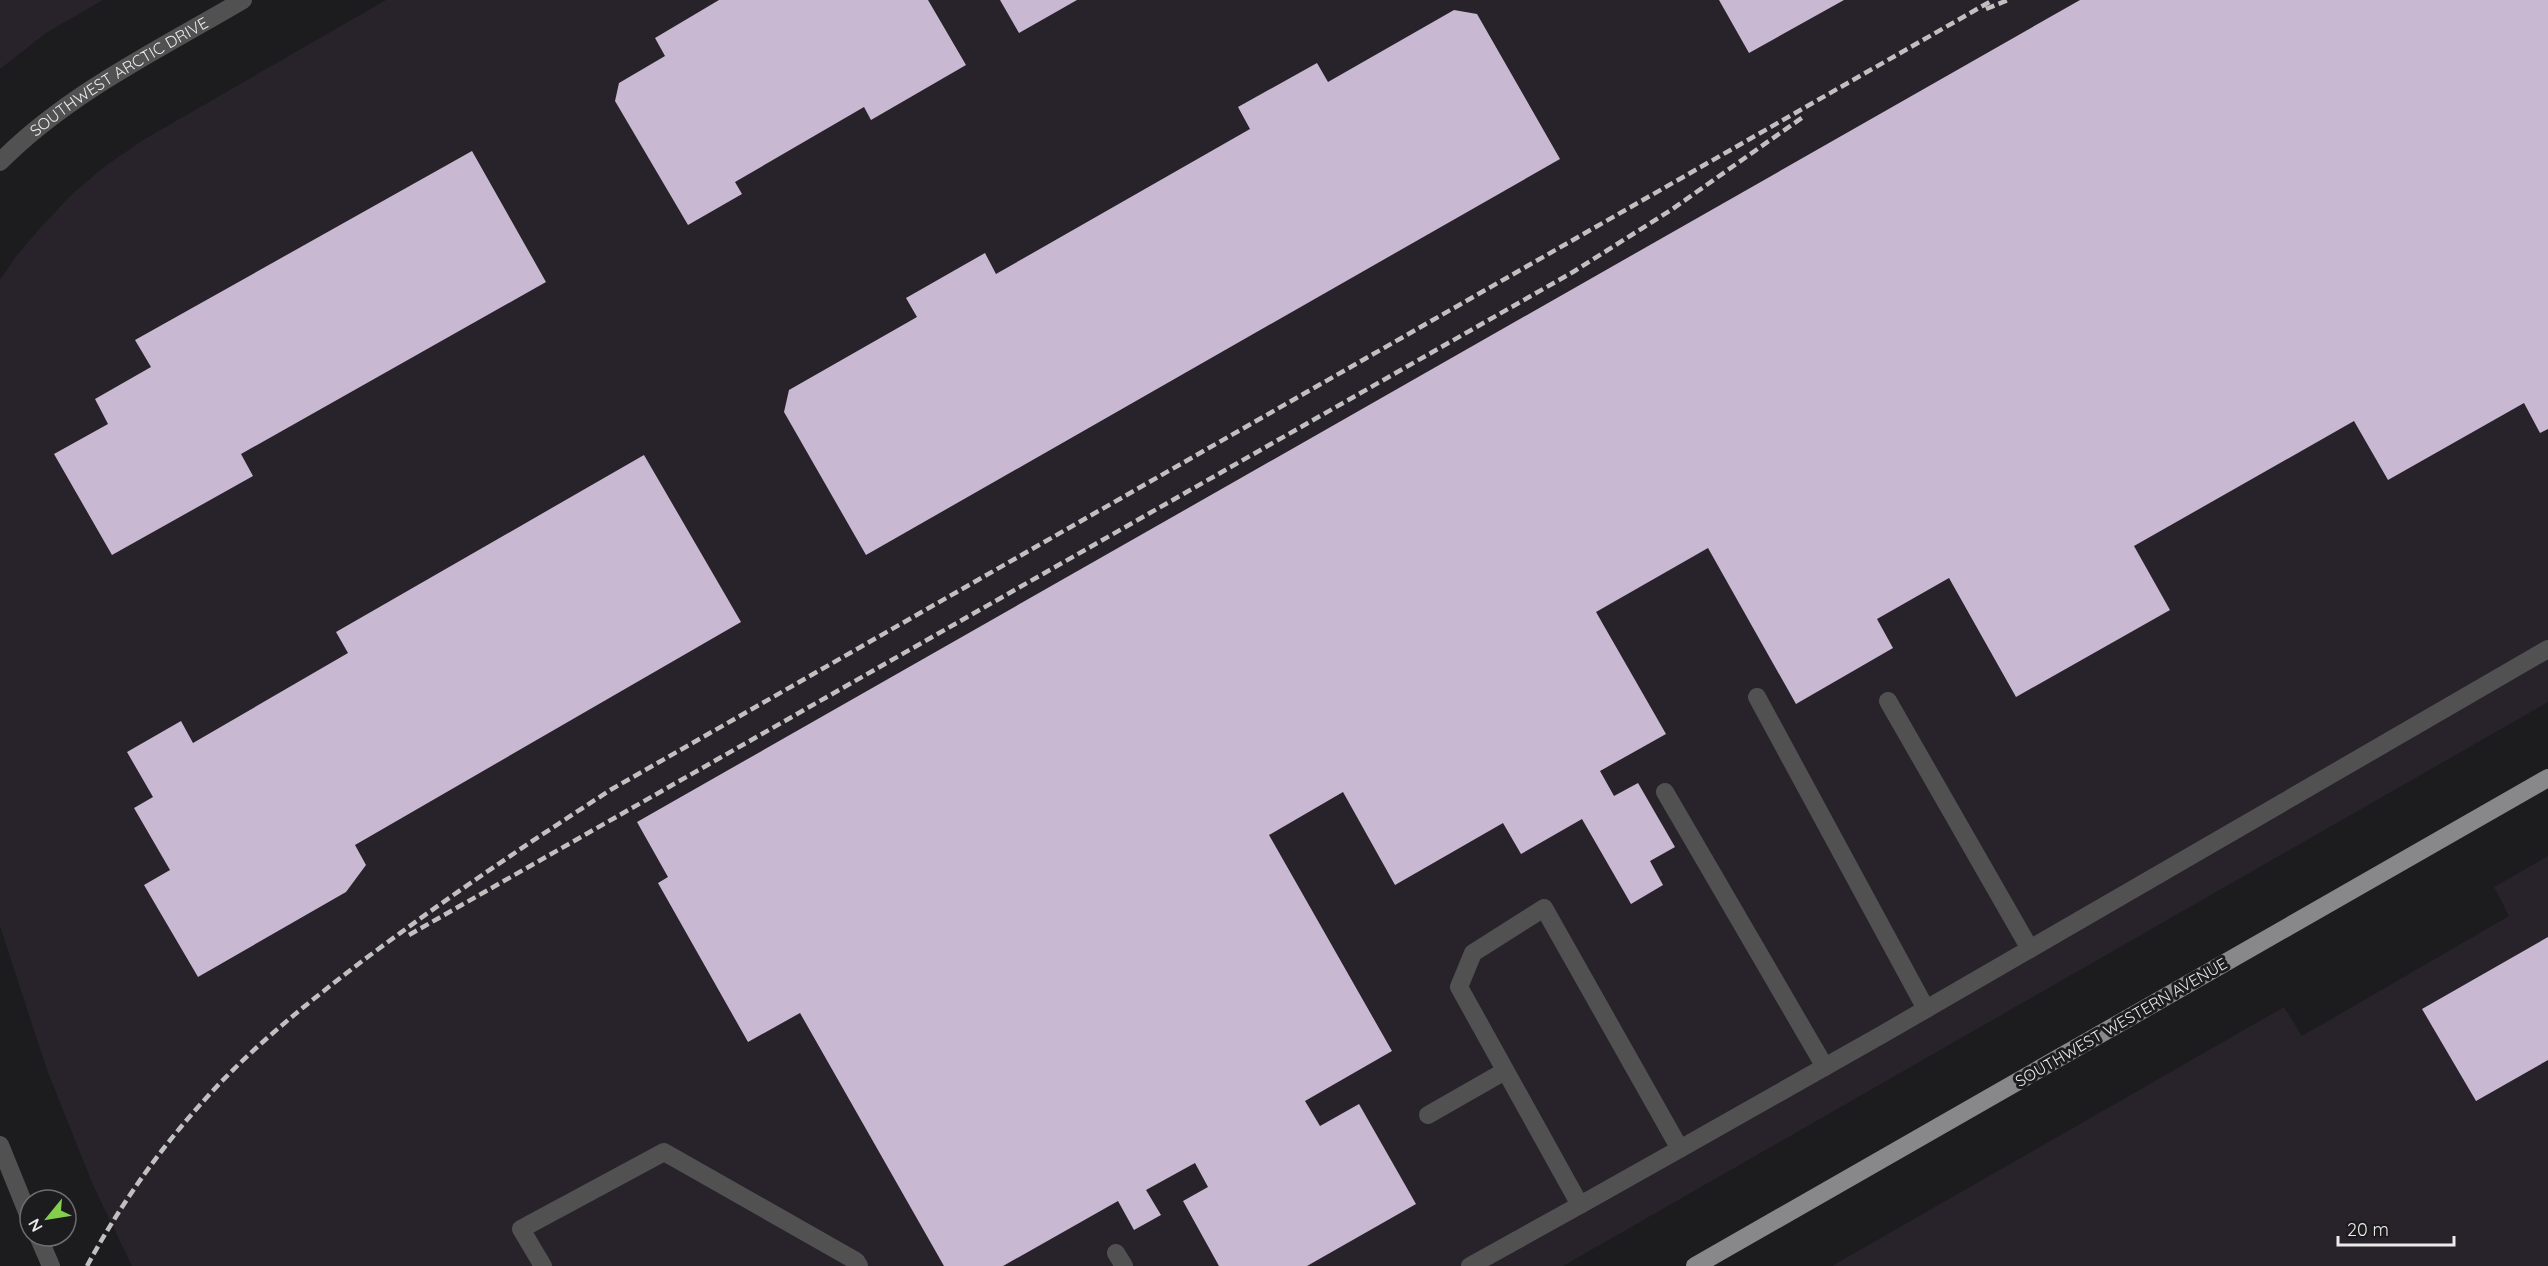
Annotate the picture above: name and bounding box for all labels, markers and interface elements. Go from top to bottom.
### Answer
street label: SOUTHWEST ARCTIC DRIVE [26,12,211,140]
street label: SOUTHWEST WESTERN AVENUE [2012,953,2230,1091]
north arrow [18,1188,78,1248]
scale bar [2338,1209,2454,1247]
text: N [23,1215,47,1236]
text: 20 m [2347,1218,2389,1241]

